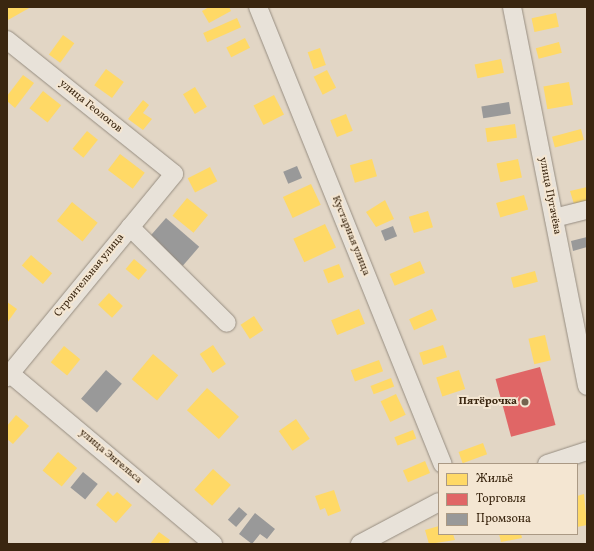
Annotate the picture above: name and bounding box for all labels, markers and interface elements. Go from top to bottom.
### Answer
street label: улица Геологов [56,78,124,136]
street label: улица Пугачёва [535,156,563,236]
street label: Кустарная улица [328,194,372,278]
street label: Строительная улица [52,231,128,321]
place label: Пятёрочка [458,395,517,409]
marker: Пятёрочка [520,397,530,407]
street label: улица Энгельса [76,427,144,487]
legend [438,463,578,535]
text: Жильё [476,471,513,487]
text: Торговля [476,491,526,507]
text: Промзона [476,511,531,527]

